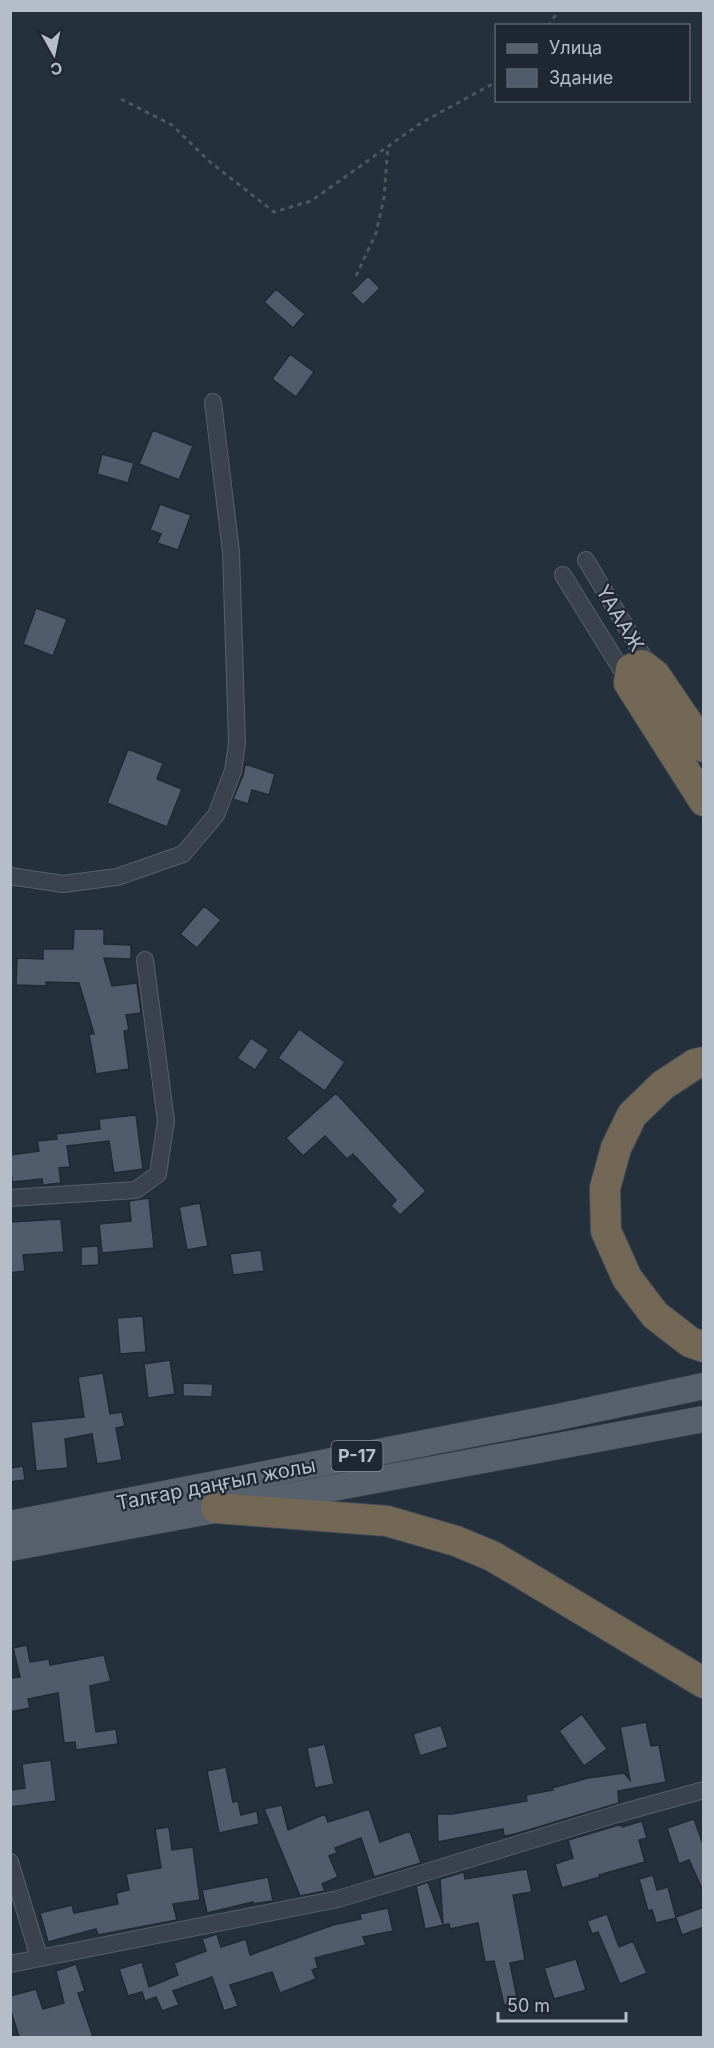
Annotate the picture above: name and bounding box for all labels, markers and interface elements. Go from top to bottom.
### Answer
north arrow [24,24,84,84]
legend [495,24,690,102]
text: Улица [549,37,602,58]
text: С [49,58,64,80]
text: Здание [549,67,613,88]
street label: ҮАААЖ [591,580,649,656]
road number: P-17 [332,1441,382,1471]
street label: Талғар даңғыл жолы [114,1453,318,1515]
scale bar [498,1985,626,2023]
text: 50 m [507,1995,550,2016]

